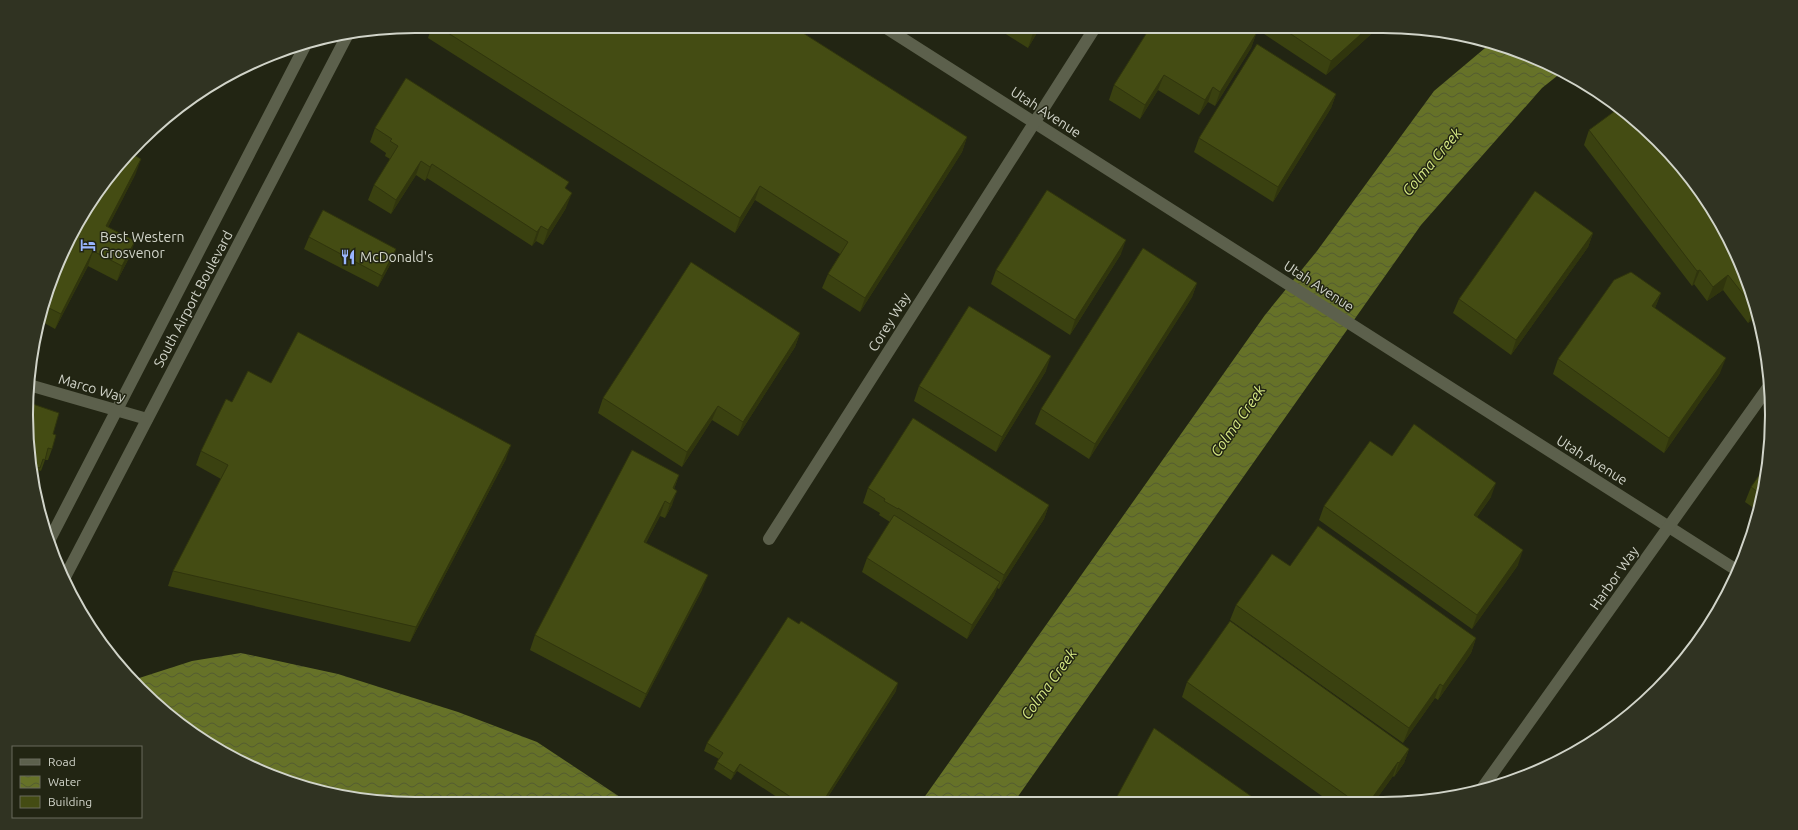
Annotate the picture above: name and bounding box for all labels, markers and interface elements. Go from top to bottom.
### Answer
street label: Utah Avenue [1008,83,1084,141]
water label: Colma Creek [1398,124,1465,199]
street label: South Airport Boulevard [150,228,236,370]
place label: Best Western Grosvenor [100,229,184,261]
hotel icon: Best Western Grosvenor [79,236,97,254]
restaurant icon: McDonald's [339,248,357,266]
place label: McDonald's [360,249,433,265]
street label: Utah Avenue [1281,257,1357,315]
street label: Corey Way [865,289,913,354]
street label: Marco Way [57,371,128,405]
water label: Colma Creek [1207,381,1269,460]
street label: Utah Avenue [1554,432,1630,488]
street label: Harbor Way [1586,543,1642,613]
water label: Colma Creek [1017,645,1080,722]
legend [12,746,142,818]
text: Road [48,755,76,768]
text: Water [48,775,81,788]
text: Building [48,795,92,808]

